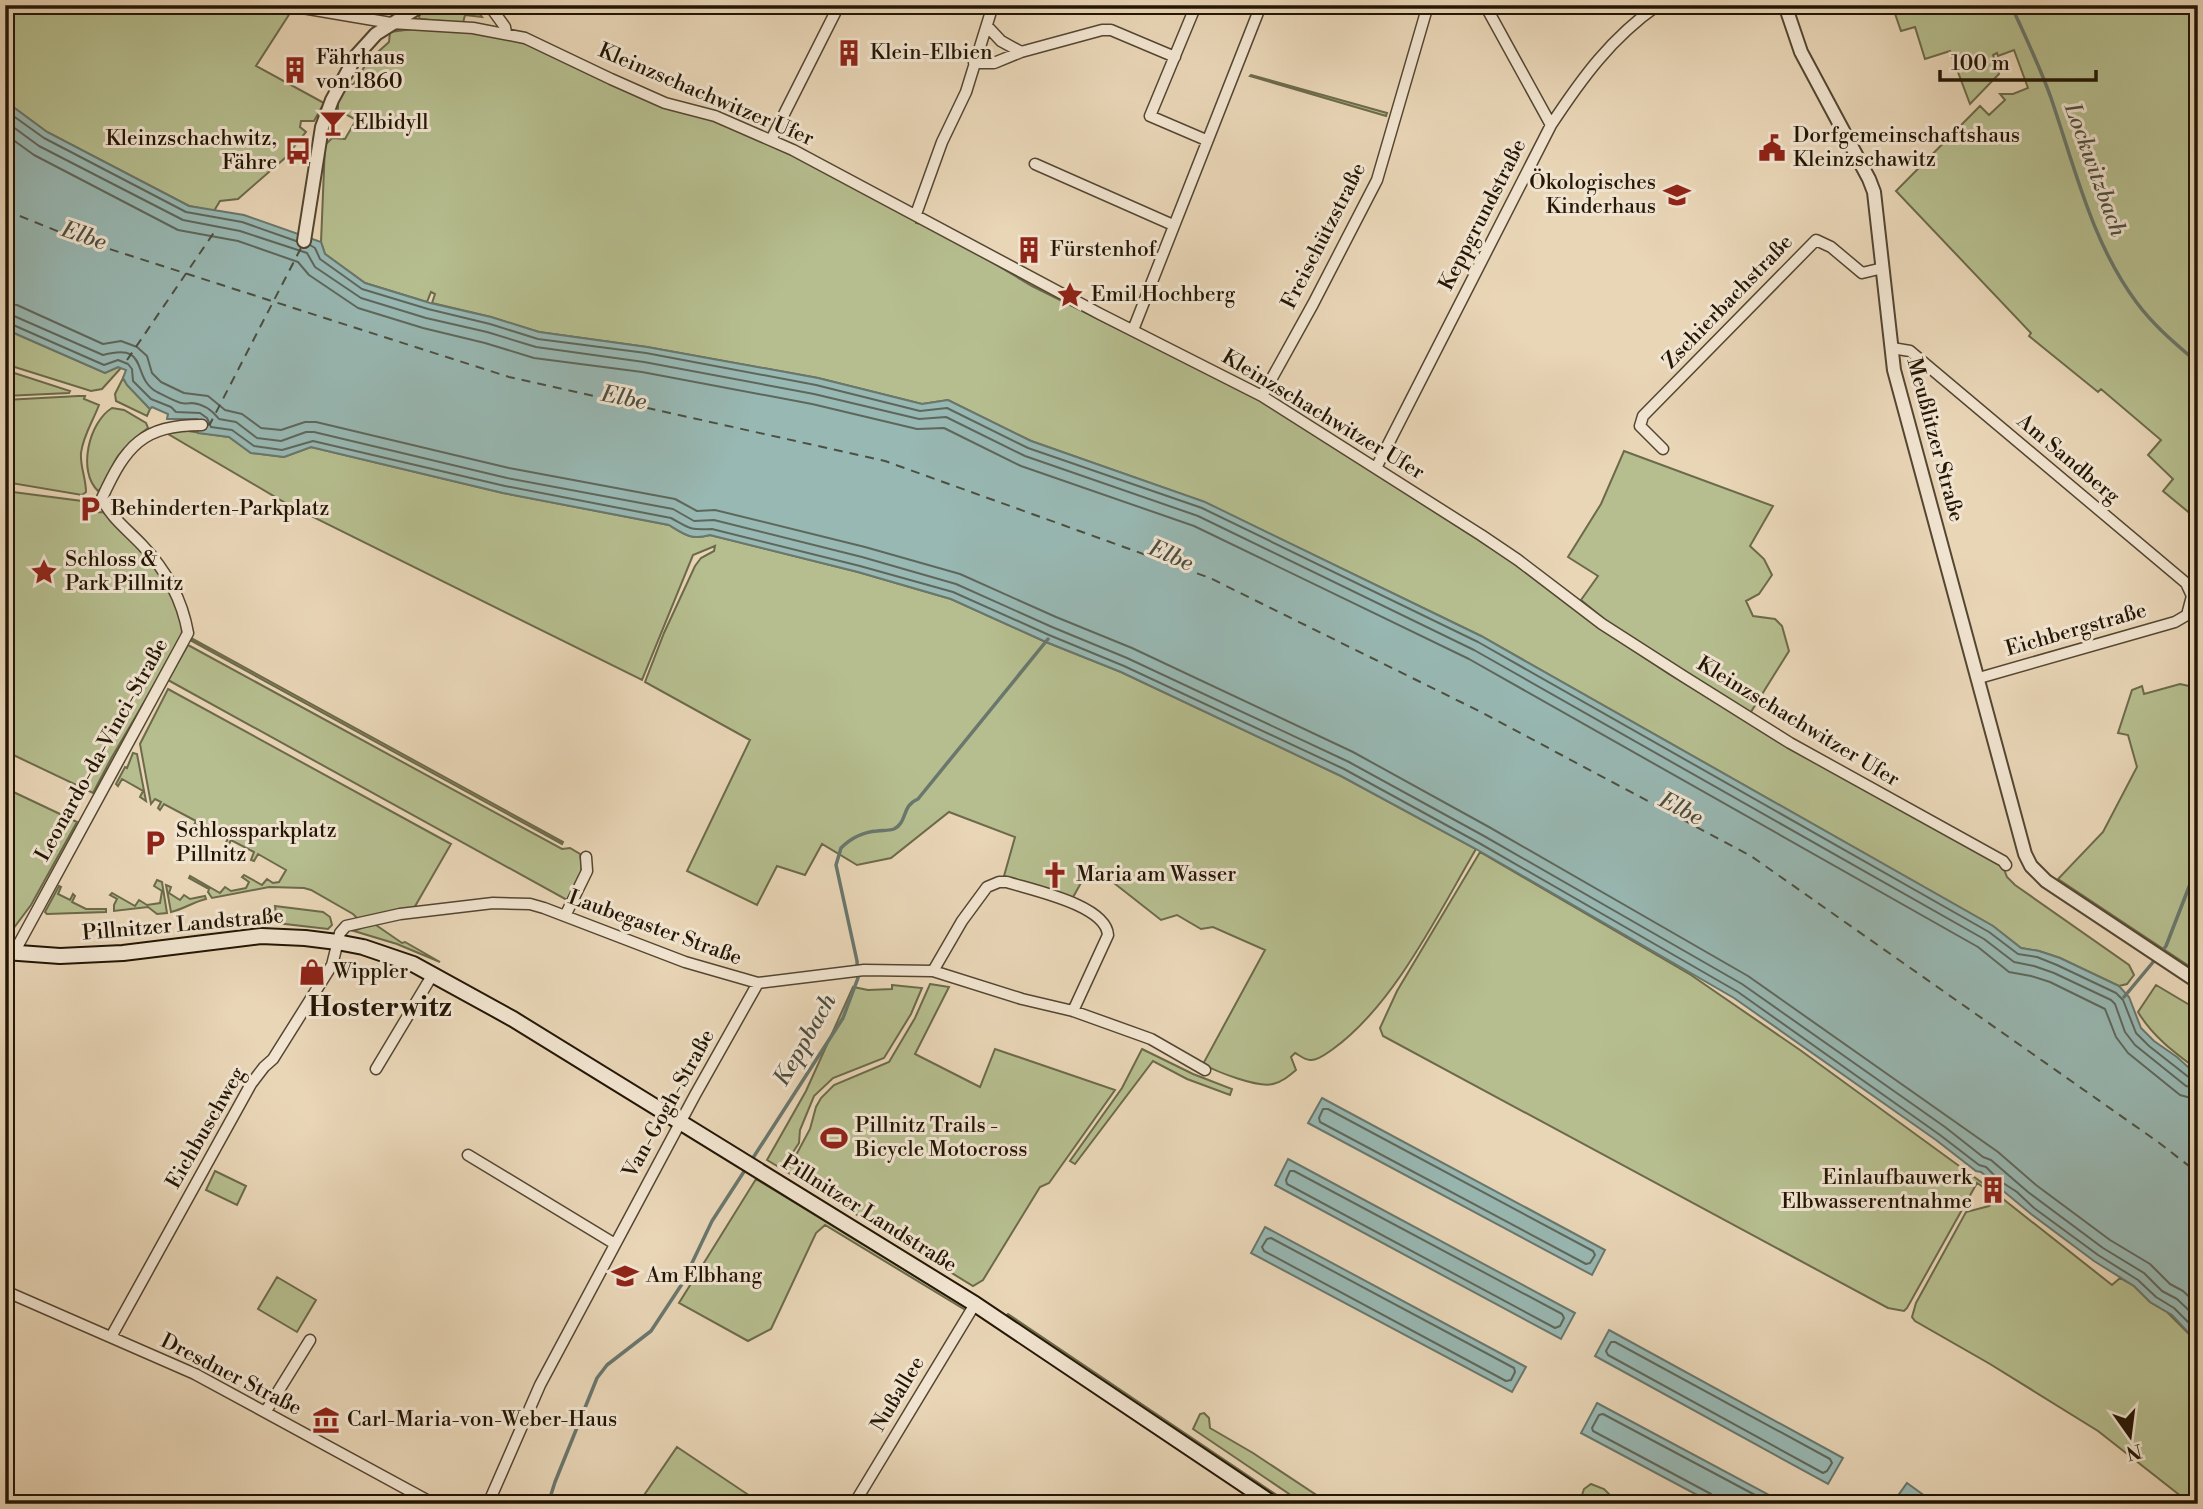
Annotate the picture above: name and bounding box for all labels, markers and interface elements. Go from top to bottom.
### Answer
street label: Kleinzschachwitzer Ufer [594,38,818,152]
building icon: Klein-Elbien [834,38,864,68]
scale bar [1940,38,2096,82]
place label: Klein-Elbien [870,40,993,66]
place label: Fährhaus von 1860 [315,45,405,95]
text: 100 m [1951,51,2010,77]
building icon: Fährhaus von 1860 [280,55,310,85]
water label: Lockwitzbach [2058,99,2132,241]
bar icon: Elbidyll [318,108,348,138]
place label: Elbidyll [354,110,428,136]
place label: Dorfgemeinschaftshaus Kleinzschawitz [1793,123,2020,173]
place label: Kleinzschachwitz, Fähre [105,126,277,176]
public building icon: Dorfgemeinschaftshaus Kleinzschawitz [1757,133,1787,163]
street label: Keppgrundstraße [1434,135,1532,295]
bus stop icon: Kleinzschachwitz, Fähre [283,136,313,166]
street label: Freischützstraße [1276,159,1372,313]
place label: Ökologisches Kinderhaus [1529,168,1656,220]
school or university icon: Ökologisches Kinderhaus [1662,180,1692,210]
water label: Elbe [57,215,110,257]
street label: Zschierbachstraße [1657,229,1799,375]
building icon: Fürstenhof [1014,235,1044,265]
place label: Fürstenhof [1050,237,1157,263]
place icon: Emil Hochberg [1055,280,1085,310]
place label: Emil Hochberg [1091,282,1235,308]
street label: Kleinzschachwitzer Ufer [1217,344,1429,486]
street label: Meußlitzer Straße [1901,355,1969,525]
water label: Elbe [598,380,649,416]
street label: Am Sandberg [2010,408,2125,510]
parking icon: Behinderten-Parkplatz [75,494,105,524]
place label: Behinderten-Parkplatz [110,496,329,522]
water label: Elbe [1144,534,1198,578]
place label: Schloss & Park Pillnitz [65,547,183,597]
place icon: Schloss & Park Pillnitz [29,557,59,587]
street label: Eichbergstraße [2002,597,2150,663]
street label: Leonardo-da-Vinci-Straße [30,634,174,866]
street label: Kleinzschachwitzer Ufer [1692,651,1904,793]
water label: Elbe [1654,786,1708,832]
place label: Schlossparkplatz Pillnitz [176,818,336,868]
parking icon: Schlossparkplatz Pillnitz [140,828,170,858]
church icon: Maria am Wasser [1040,860,1070,890]
place label: Maria am Wasser [1076,862,1236,888]
street label: Laubegaster Straße [565,885,745,971]
street label: Pillnitzer Landstraße [81,903,285,947]
shop icon: Wippler [297,957,327,987]
place label: Wippler [332,959,408,985]
water label: Keppbach [767,989,843,1091]
district label: Hosterwitz [308,990,452,1025]
street label: Van-Gogh-Straße [617,1025,721,1184]
street label: Eichbuschweg [161,1062,251,1193]
place label: Pillnitz Trails - Bicycle Motocross [854,1113,1027,1163]
sports icon: Pillnitz Trails - Bicycle Motocross [819,1123,849,1153]
street label: Pillnitzer Landstraße [776,1149,962,1279]
place label: Einlaufbauwerk Elbwasserentnahme [1781,1165,1973,1215]
building icon: Einlaufbauwerk Elbwasserentnahme [1978,1175,2008,1205]
school or university icon: Am Elbhang [610,1261,640,1291]
place label: Am Elbhang [645,1263,762,1289]
street label: Dresdner Straße [156,1328,306,1422]
street label: Nußallee [865,1352,931,1436]
north arrow [2094,1400,2164,1470]
museum icon: Carl-Maria-von-Weber-Haus [311,1405,341,1435]
place label: Carl-Maria-von-Weber-Haus [347,1407,617,1433]
text: N [2124,1438,2144,1465]

